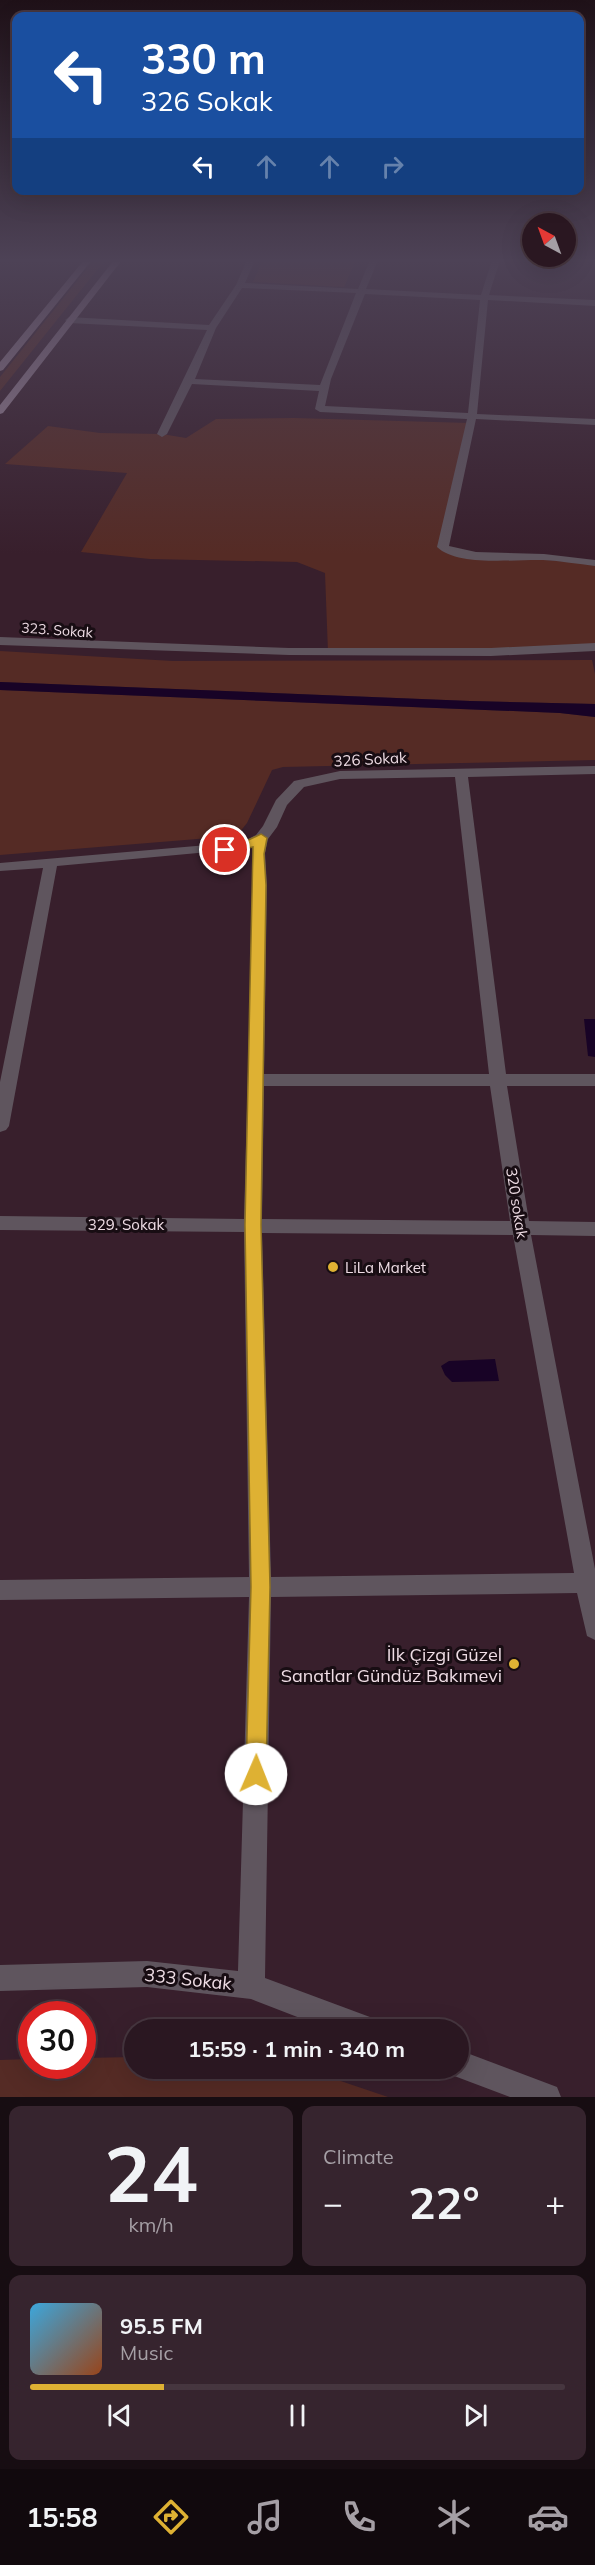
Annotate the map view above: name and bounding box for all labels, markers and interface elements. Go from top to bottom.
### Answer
text: 330 m [141,32,266,85]
icon: left [42,36,120,114]
text: 326 Sokak [141,84,273,118]
icon: left [187,150,220,183]
icon: ahead [250,150,283,183]
icon: ahead [313,150,346,183]
icon: right [376,150,409,183]
north arrow [522,213,576,267]
map controls [522,213,576,267]
street label: 323. Sokak [21,619,94,642]
street label: 326 Sokak [333,748,407,770]
pin [199,824,250,875]
icon: arrive [208,833,241,866]
street label: 320 sokak [502,1166,532,1240]
street label: 329. Sokak [88,1215,165,1234]
place label: LiLa Market [345,1258,426,1277]
marker: LiLa Market [326,1260,340,1274]
place label: İlk Çizgi Güzel Sanatlar Gündüz Bakımevi [281,1643,502,1687]
marker: İlk Çizgi Güzel Sanatlar Gündüz Bakımevi [507,1657,521,1671]
position arrow [224,1742,288,1806]
street label: 333 Sokak [143,1963,234,1995]
speed limit sign: 30 [18,2001,96,2079]
text: 15:59 · 1 min · 340 m [188,2035,405,2063]
text: 24 [104,2124,198,2222]
text: Climate [323,2144,394,2169]
text: 22° [408,2174,480,2230]
text: − [323,2182,343,2223]
text: + [545,2182,565,2223]
text: km/h [128,2212,174,2237]
text: 95.5 FM [120,2312,203,2340]
text: Music [120,2340,173,2365]
icon: previous [103,2399,136,2432]
icon: pause [281,2399,314,2432]
icon: next [459,2399,492,2432]
icon: directions [150,2496,192,2538]
icon: music [244,2496,286,2538]
icon: phone [338,2496,380,2538]
icon: climate [433,2496,475,2538]
icon: car [527,2496,569,2538]
text: 15:58 [26,2500,98,2534]

